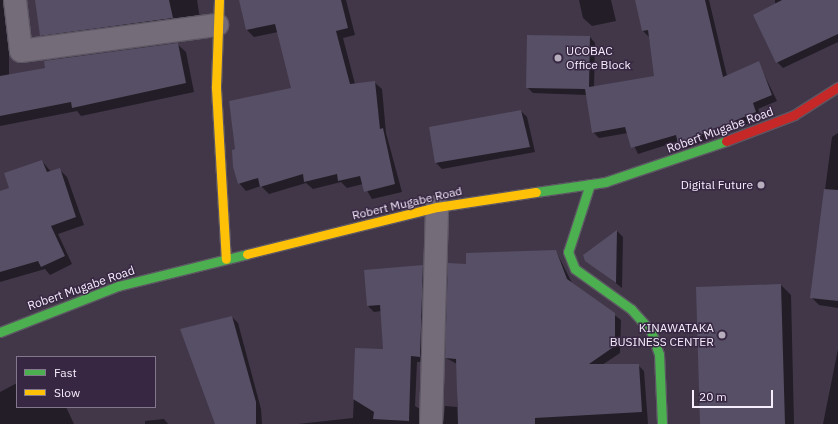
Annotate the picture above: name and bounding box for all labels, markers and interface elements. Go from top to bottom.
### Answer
place label: UCOBAC Office Block [566,44,631,72]
marker: UCOBAC Office Block [553,53,563,63]
street label: Robert Mugabe Road [665,104,775,156]
place label: Digital Future [681,178,753,192]
marker: Digital Future [756,180,766,190]
street label: Robert Mugabe Road [351,183,463,223]
street label: Robert Mugabe Road [25,263,137,313]
place label: KINAWATAKA BUSINESS CENTER [610,321,714,349]
marker: KINAWATAKA BUSINESS CENTER [717,330,727,340]
legend [16,356,156,408]
text: Fast [54,365,77,380]
scale bar [694,382,775,408]
text: Slow [54,385,80,400]
text: 20 m [699,389,727,404]

